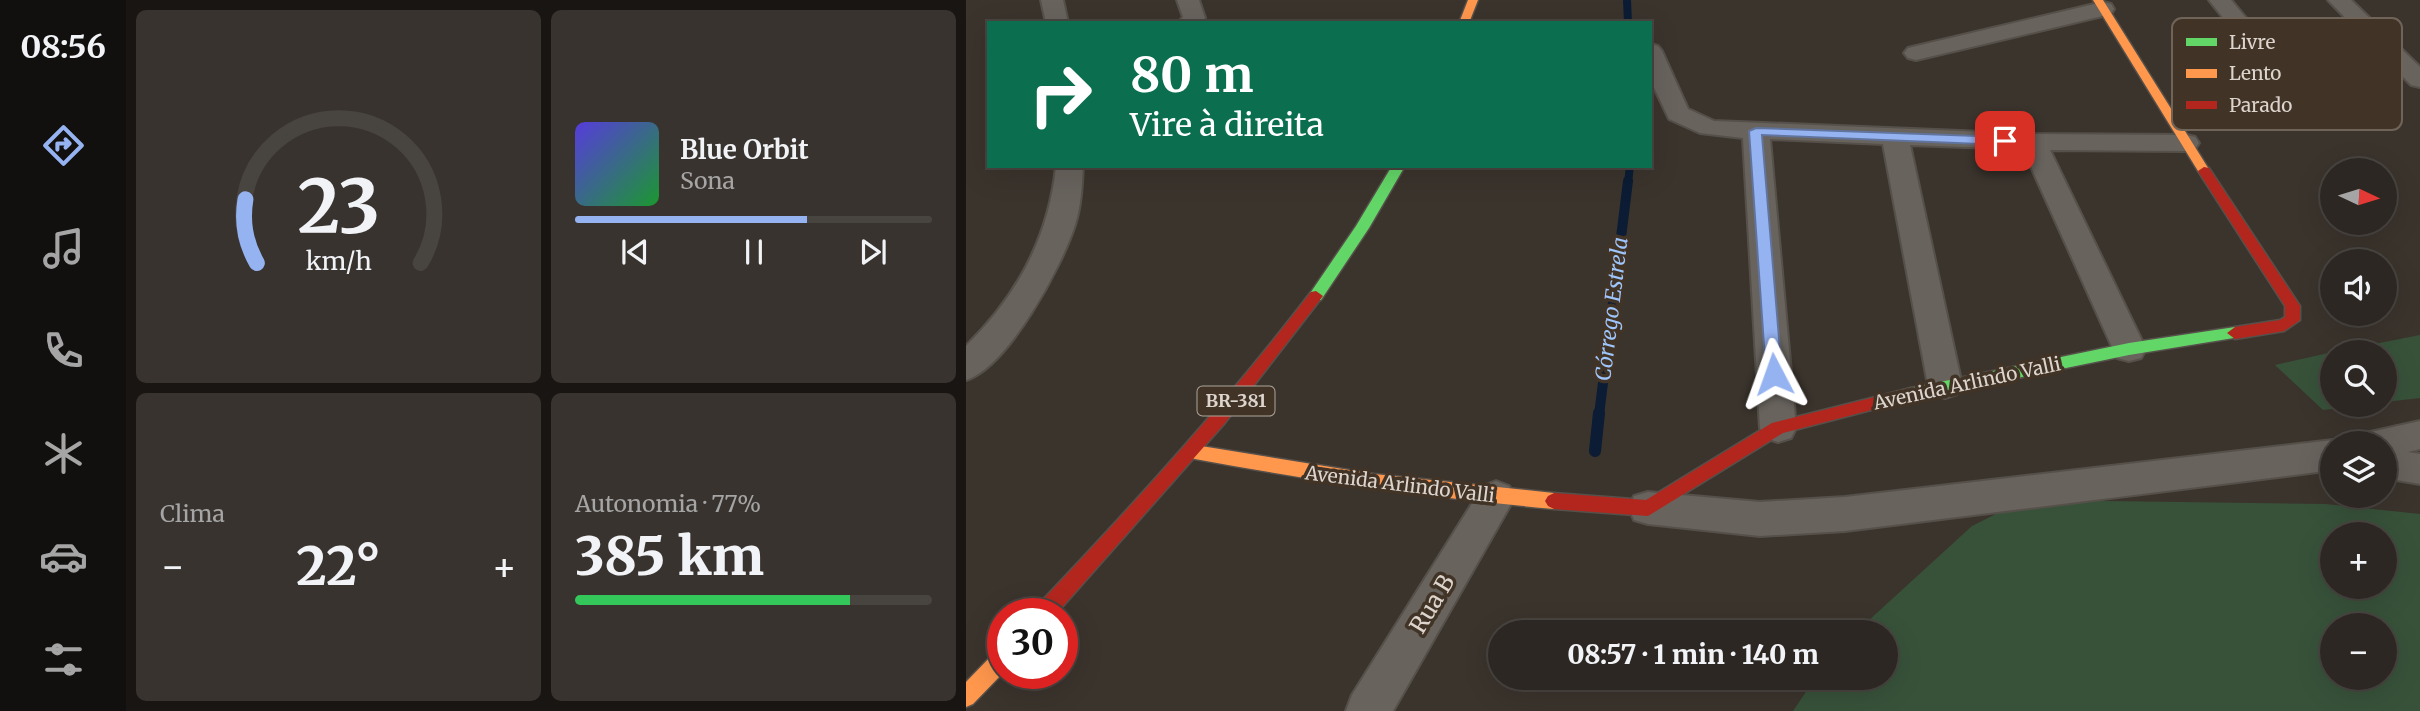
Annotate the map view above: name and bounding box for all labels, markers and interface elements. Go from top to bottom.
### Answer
legend [2172,18,2402,130]
text: 08:56 [20,27,106,67]
text: Livre [2229,30,2275,54]
text: 80 m [1130,44,1253,105]
icon: right [1015,49,1106,140]
text: Lento [2229,61,2281,85]
text: Parado [2229,93,2292,117]
text: Vire à direita [1130,105,1324,145]
pin [1975,111,2035,171]
icon: directions [39,121,88,170]
icon: arrive [1986,122,2024,160]
text: Blue Orbit [680,133,809,166]
north arrow [2320,158,2398,234]
map controls [2320,158,2397,690]
text: 23 [297,161,380,253]
text: Sona [680,166,735,195]
icon: music [39,224,88,273]
icon: previous [616,233,654,271]
icon: pause [735,233,773,271]
icon: next [854,233,892,271]
water label: Córrego Estrela [1589,235,1634,382]
text: km/h [305,245,372,277]
button: sound [2320,249,2397,326]
icon: phone [39,326,88,375]
position arrow [1737,337,1811,411]
button: search [2320,340,2397,417]
street label: Avenida Arlindo Valli [1870,351,2063,415]
road number: BR-381 [1198,386,1274,416]
icon: climate [39,429,88,478]
button: layers [2320,431,2397,508]
street label: Avenida Arlindo Valli [1303,460,1496,508]
text: Autonomia · 77% [575,489,761,518]
text: Clima [160,499,225,528]
button: + [2320,522,2397,599]
text: 385 km [575,524,764,589]
icon: car [39,532,88,581]
text: 22° [296,534,381,599]
text: − [160,543,185,590]
text: + [492,543,517,590]
street label: Rua B [1403,569,1460,638]
speed limit sign: 30 [987,598,1078,689]
button: − [2320,613,2397,690]
icon: filters [39,635,88,684]
text: 08:57 · 1 min · 140 m [1567,638,1819,671]

